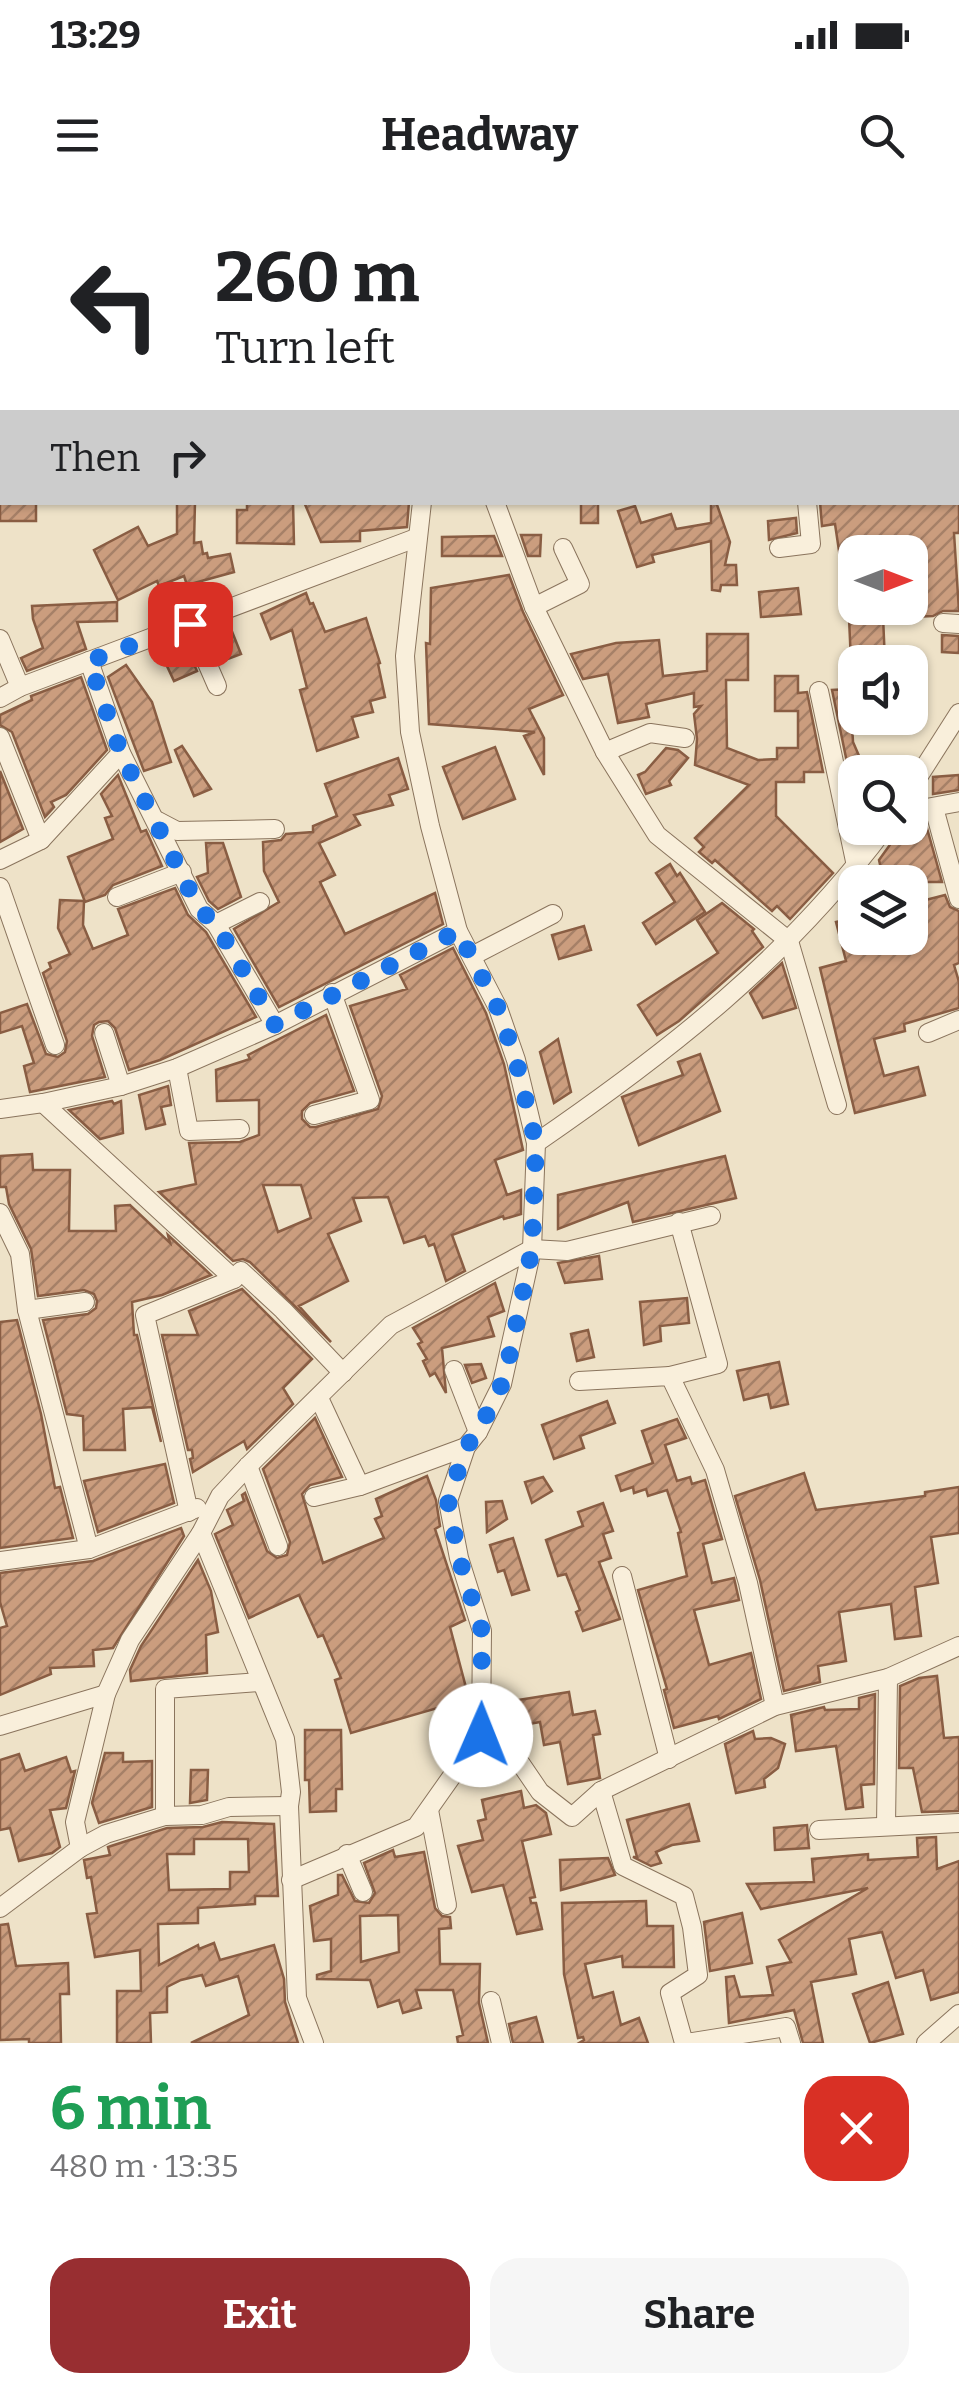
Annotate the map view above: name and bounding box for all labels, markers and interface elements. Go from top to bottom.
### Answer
text: 13:29 [50,12,141,58]
icon: menu [50,108,105,163]
text: Headway [381,108,578,162]
icon: search [854,108,909,163]
text: 260 m [215,236,420,320]
icon: left [50,240,180,370]
text: Turn left [215,321,395,375]
icon: right [160,430,215,485]
text: Then [50,435,140,481]
north arrow [838,535,928,625]
map controls [838,535,928,955]
pin [148,582,233,667]
icon: arrive [163,597,218,652]
button: sound [838,645,928,735]
button: search [838,755,928,845]
button: layers [838,865,928,955]
position arrow [429,1683,533,1787]
text: 6 min [50,2073,211,2145]
button: close [804,2076,909,2181]
text: 480 m · 13:35 [50,2147,238,2185]
button: Exit [50,2258,470,2373]
button: Share [490,2258,909,2373]

